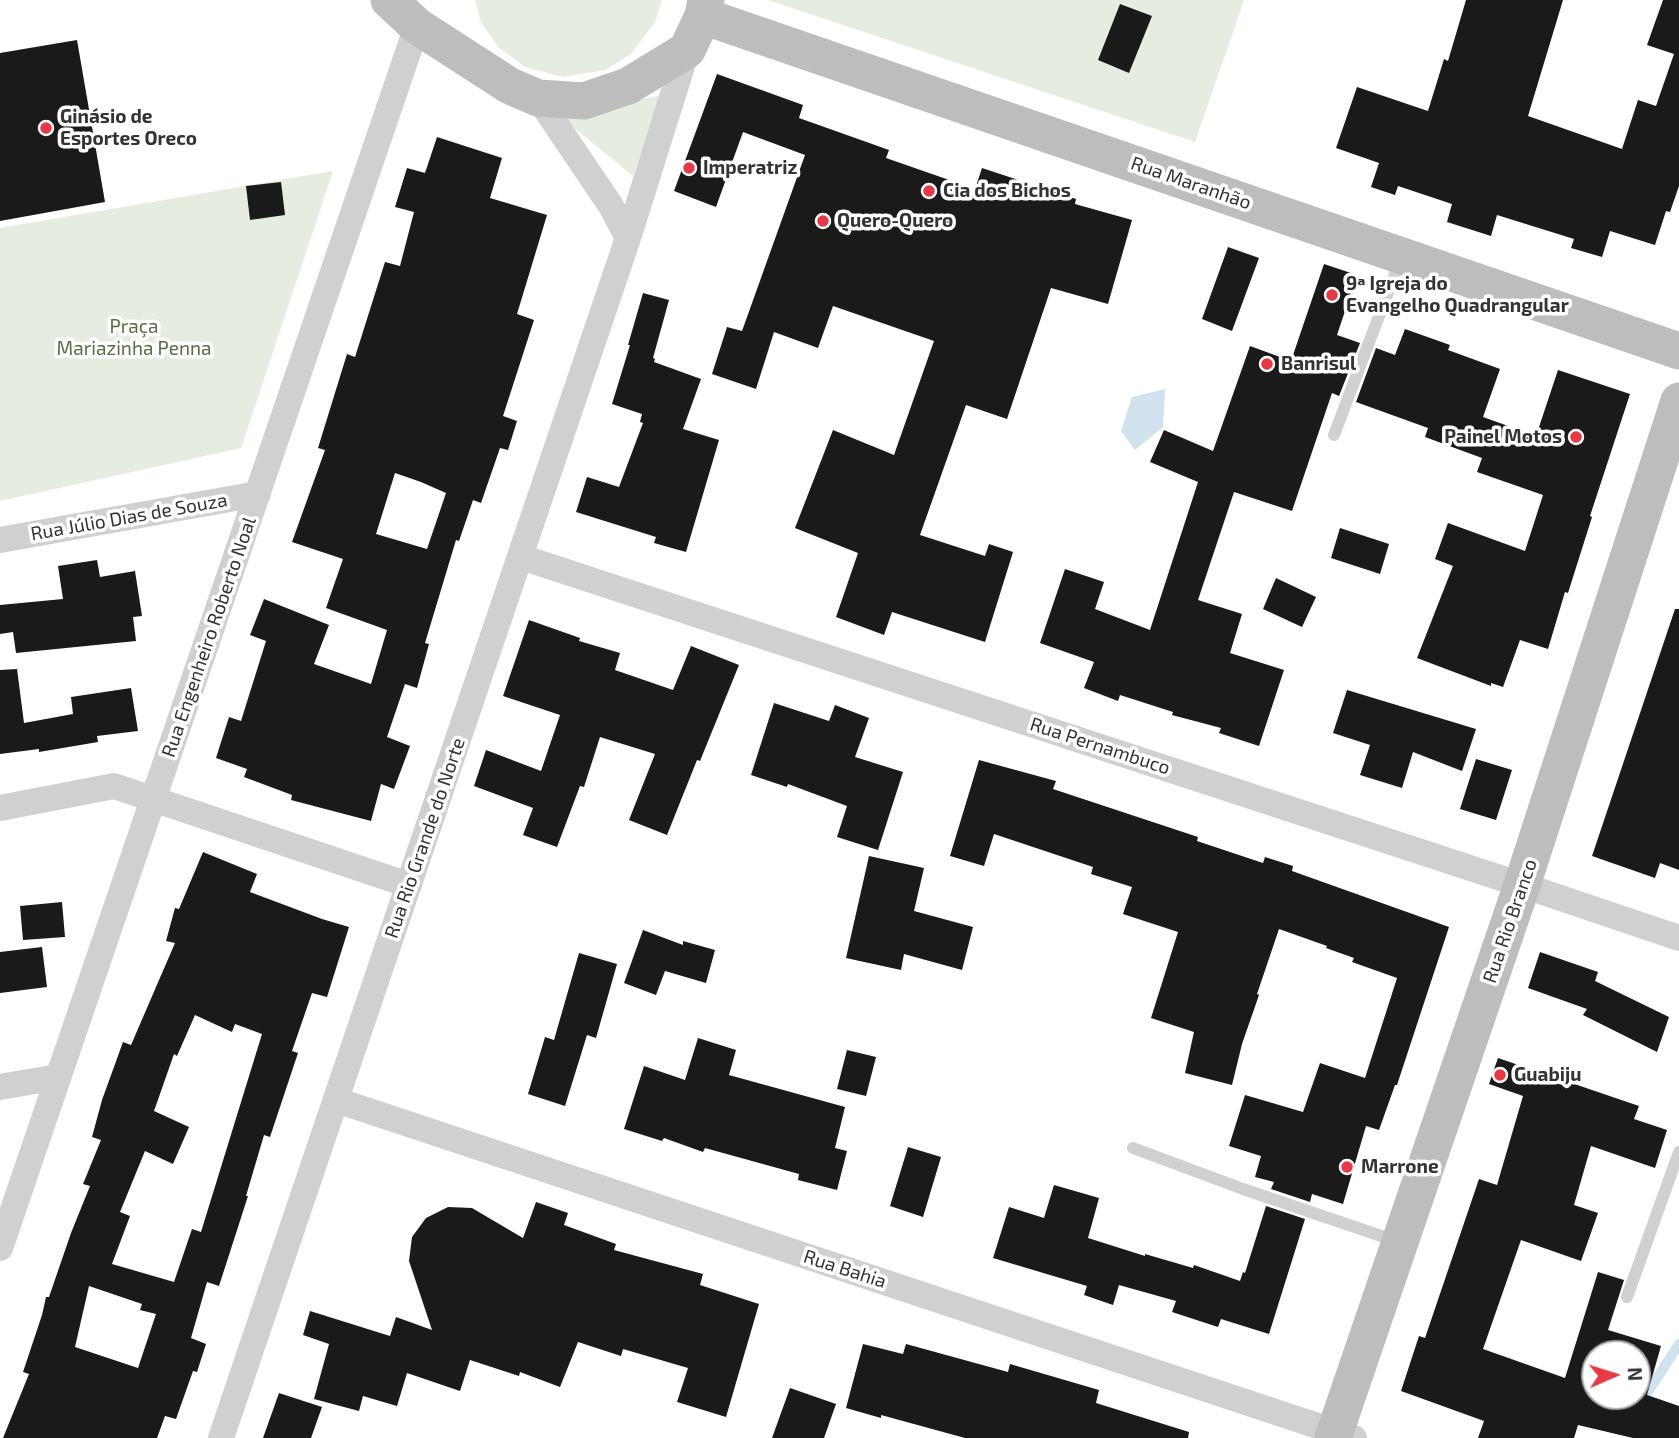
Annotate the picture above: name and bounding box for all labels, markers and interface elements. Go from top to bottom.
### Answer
place label: Ginásio de Esportes Oreco [60,106,197,150]
marker: Ginásio de Esportes Oreco [38,120,54,136]
street label: Rua Maranhão [1128,152,1254,214]
place label: Imperatriz [703,157,797,179]
marker: Imperatriz [681,160,697,176]
place label: Cia dos Bichos [943,180,1071,202]
marker: Cia dos Bichos [921,183,937,199]
place label: Quero-Quero [837,210,953,232]
marker: Quero-Quero [815,213,831,229]
place label: 9ª Igreja do Evangelho Quadrangular [1346,273,1569,317]
marker: 9ª Igreja do Evangelho Quadrangular [1324,287,1340,303]
park label: Praça Mariazinha Penna [57,316,211,360]
place label: Banrisul [1281,353,1356,375]
marker: Banrisul [1259,356,1275,372]
place label: Painel Motos [1444,426,1562,448]
marker: Painel Motos [1568,429,1584,445]
street label: Rua Júlio Dias de Souza [29,488,229,546]
street label: Rua Engenheiro Roberto Noal [157,514,261,760]
street label: Rua Pernambuco [1027,713,1173,779]
street label: Rua Rio Grande do Norte [380,735,470,941]
street label: Rua Rio Branco [1478,856,1542,986]
place label: Guabiju [1514,1064,1581,1086]
marker: Guabiju [1492,1067,1508,1083]
place label: Marrone [1361,1156,1439,1178]
marker: Marrone [1339,1159,1355,1175]
street label: Rua Bahia [801,1245,889,1293]
north arrow [1581,1340,1651,1410]
text: N [1624,1367,1647,1381]

